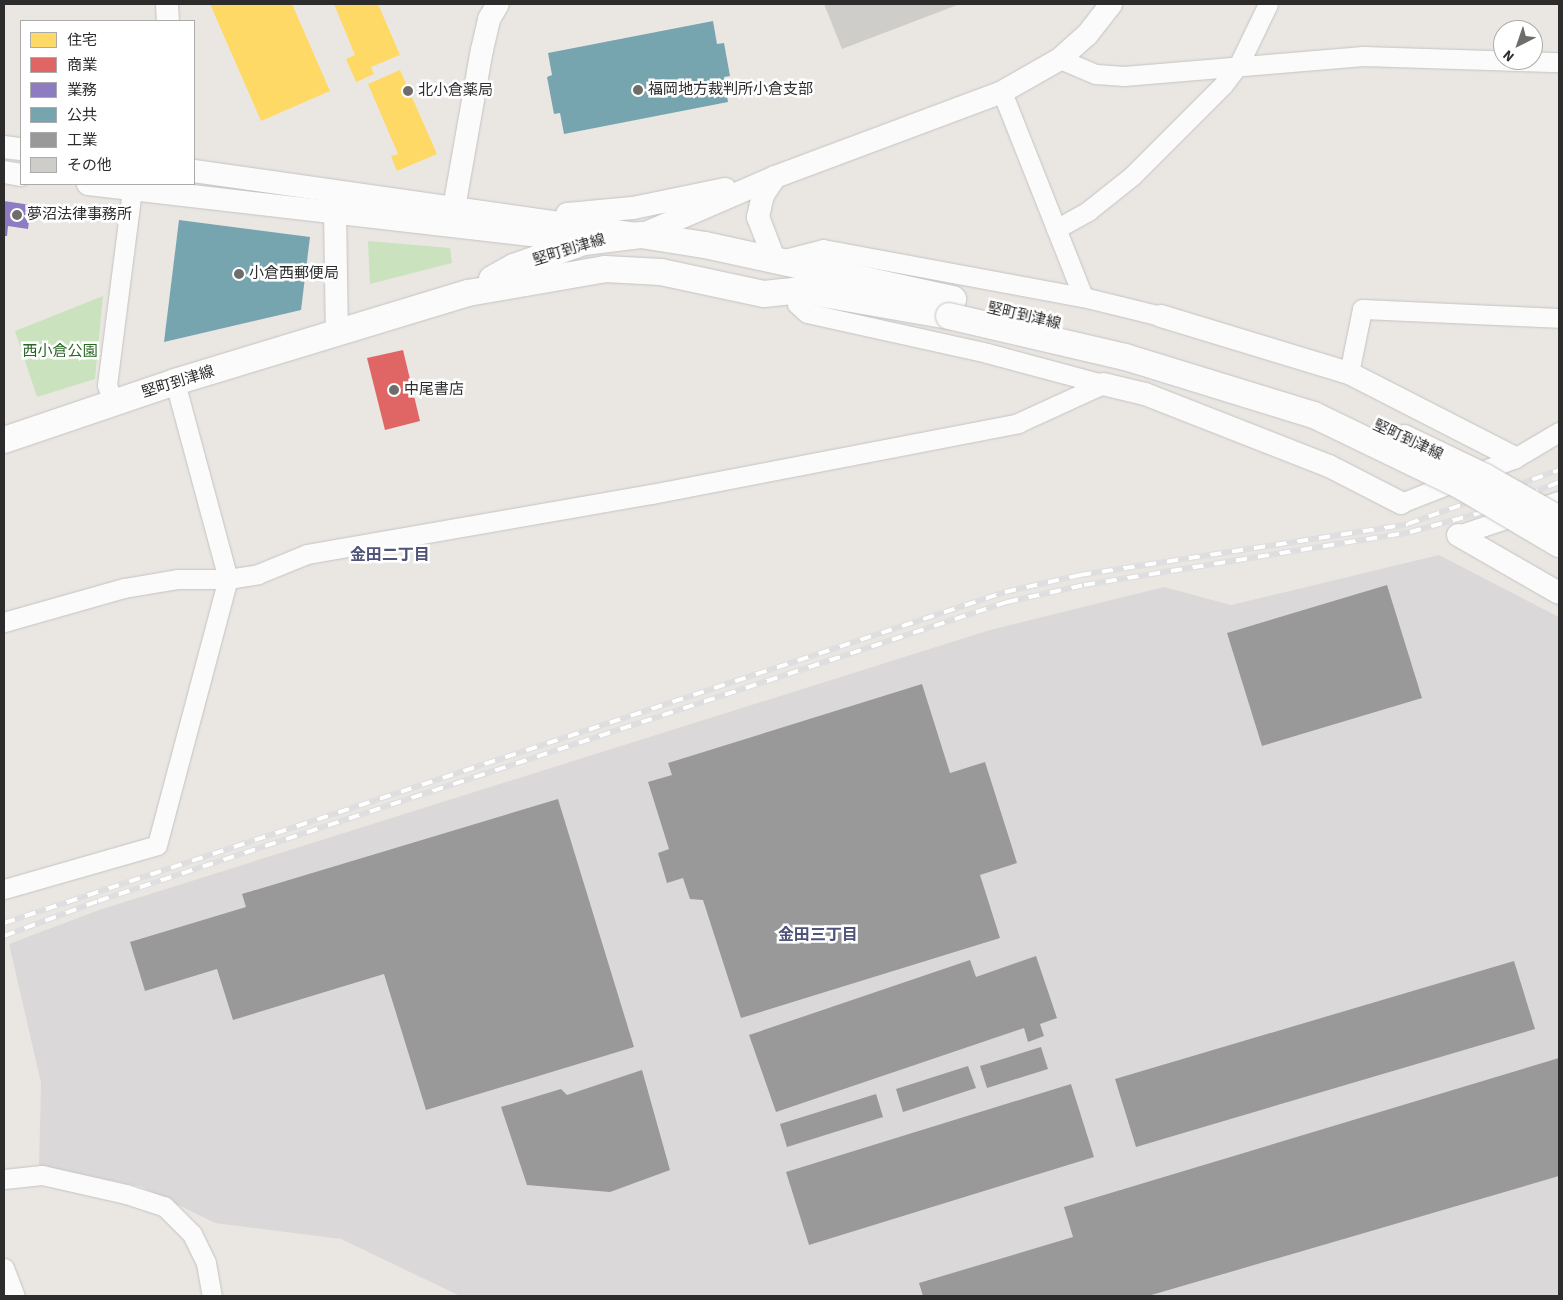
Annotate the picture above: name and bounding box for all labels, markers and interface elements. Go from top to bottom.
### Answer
legend [20,20,195,185]
north arrow [1493,20,1543,70]
text: 住宅 [67,30,97,51]
text: N [1499,45,1519,66]
text: 商業 [67,55,97,76]
text: 業務 [67,80,97,101]
place label: 福岡地方裁判所小倉支部 [648,81,813,99]
place label: 北小倉薬局 [418,82,493,100]
marker: 福岡地方裁判所小倉支部 [632,84,644,96]
marker: 北小倉薬局 [402,85,414,97]
text: 公共 [67,105,97,126]
text: 工業 [67,130,97,151]
text: その他 [67,155,112,176]
place label: 夢沼法律事務所 [27,206,132,224]
marker: 夢沼法律事務所 [11,209,23,221]
street label: 堅町到津線 [531,230,607,270]
place label: 小倉西郵便局 [249,265,339,283]
marker: 小倉西郵便局 [233,268,245,280]
street label: 堅町到津線 [985,299,1063,333]
park label: 西小倉公園 [23,343,97,361]
street label: 堅町到津線 [140,362,216,402]
place label: 中尾書店 [404,381,464,399]
marker: 中尾書店 [388,384,400,396]
street label: 堅町到津線 [1370,416,1446,464]
district label: 金田二丁目 [350,545,430,565]
district label: 金田三丁目 [778,925,858,945]

